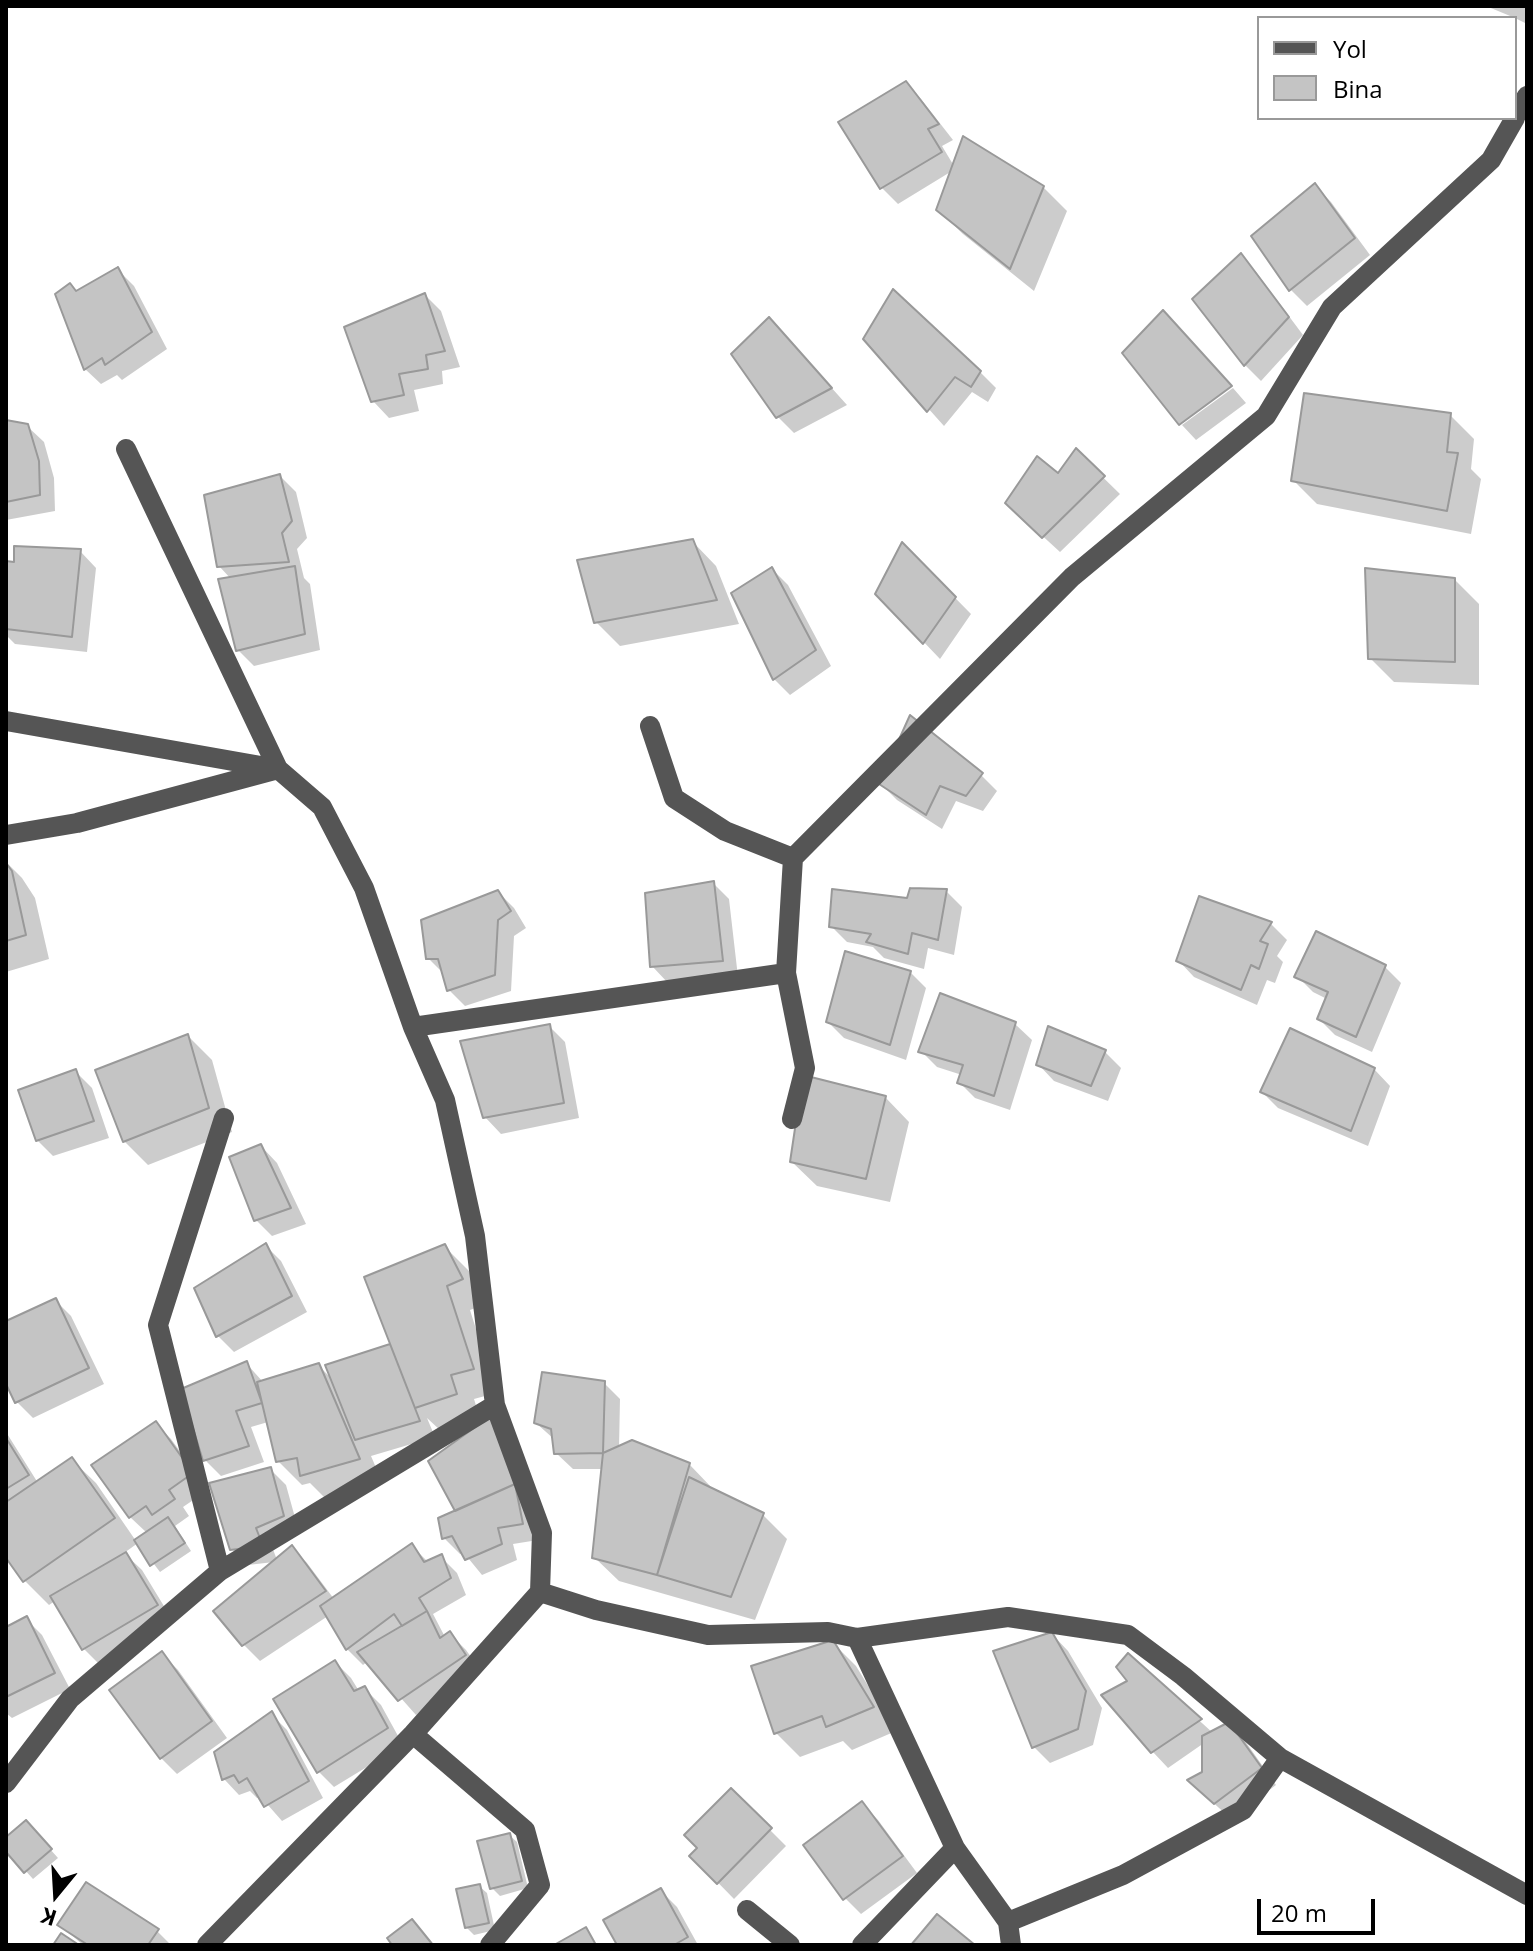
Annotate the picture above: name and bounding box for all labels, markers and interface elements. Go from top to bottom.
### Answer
legend [1257,16,1517,120]
text: Yol [1333,32,1367,65]
text: Bina [1333,72,1383,105]
north arrow [16,1855,96,1935]
scale bar [1261,1883,1379,1933]
text: 20 m [1271,1896,1327,1929]
text: K [37,1901,60,1934]

